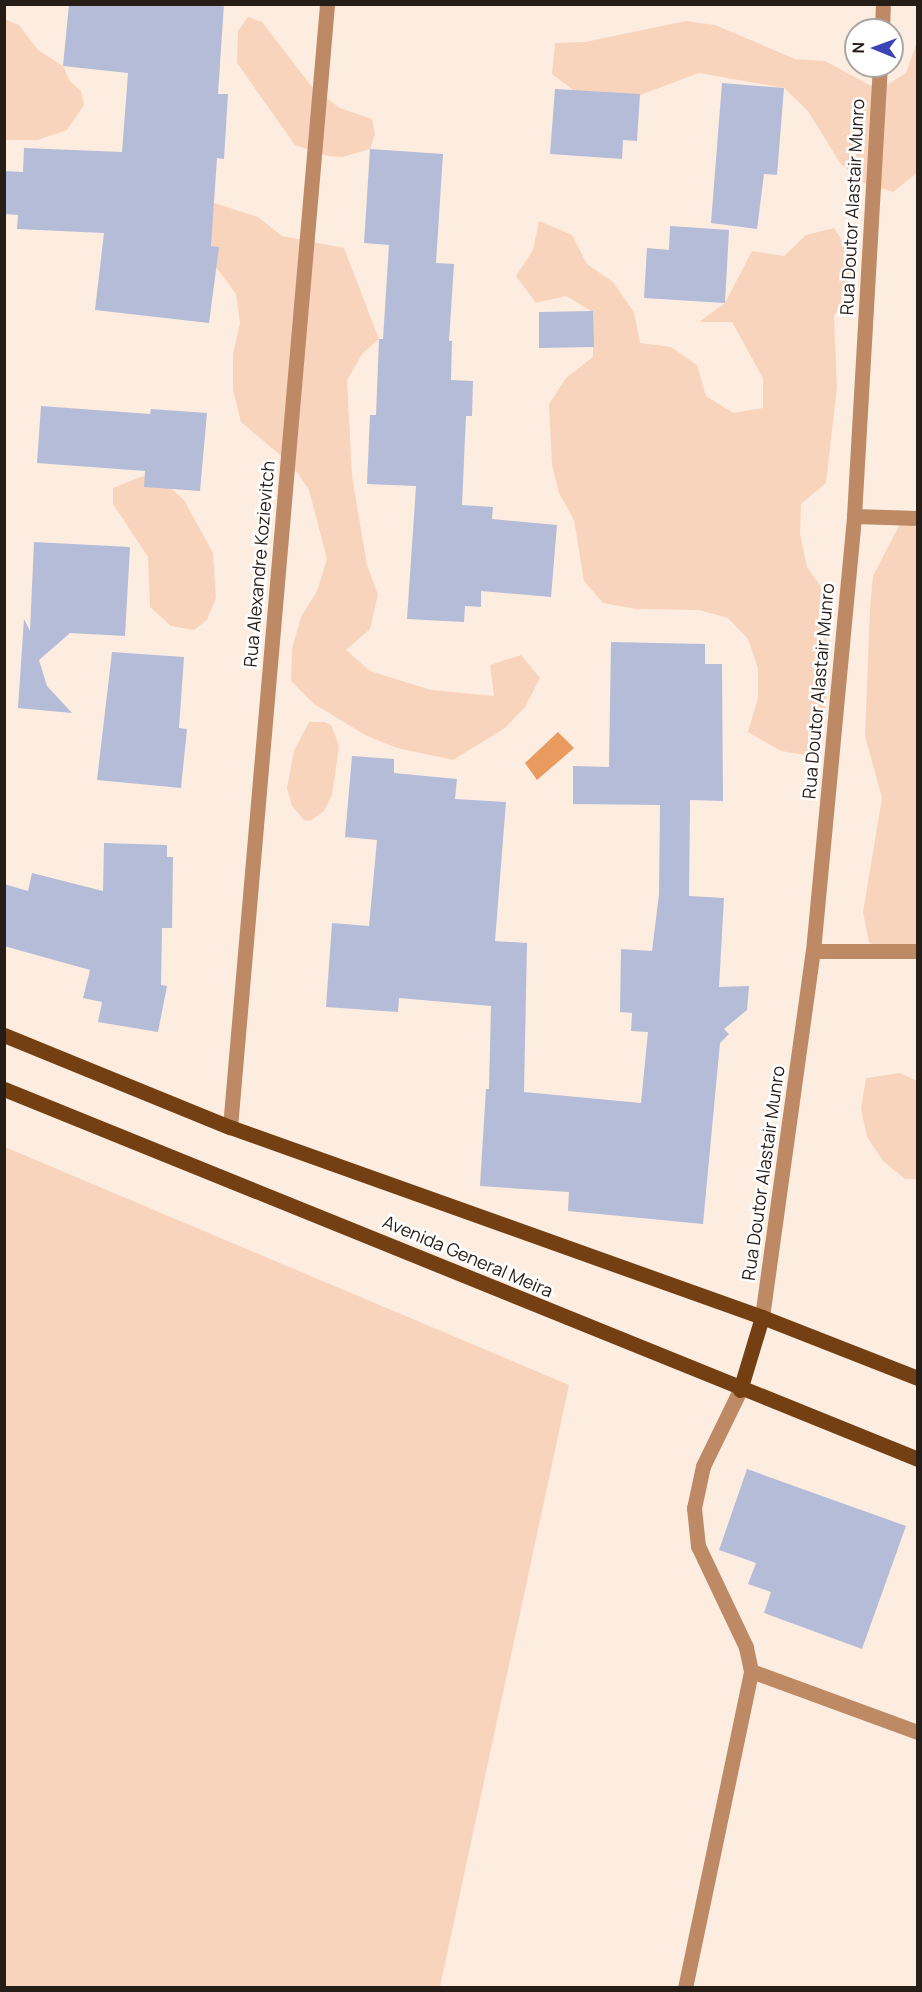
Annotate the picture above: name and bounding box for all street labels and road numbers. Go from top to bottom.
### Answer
street label: Rua Doutor Alastair Munro [836,98,868,316]
street label: Rua Alexandre Kozievitch [239,460,279,668]
street label: Rua Doutor Alastair Munro [798,582,838,800]
street label: Rua Doutor Alastair Munro [737,1064,789,1282]
street label: Avenida General Meira [380,1210,556,1302]

